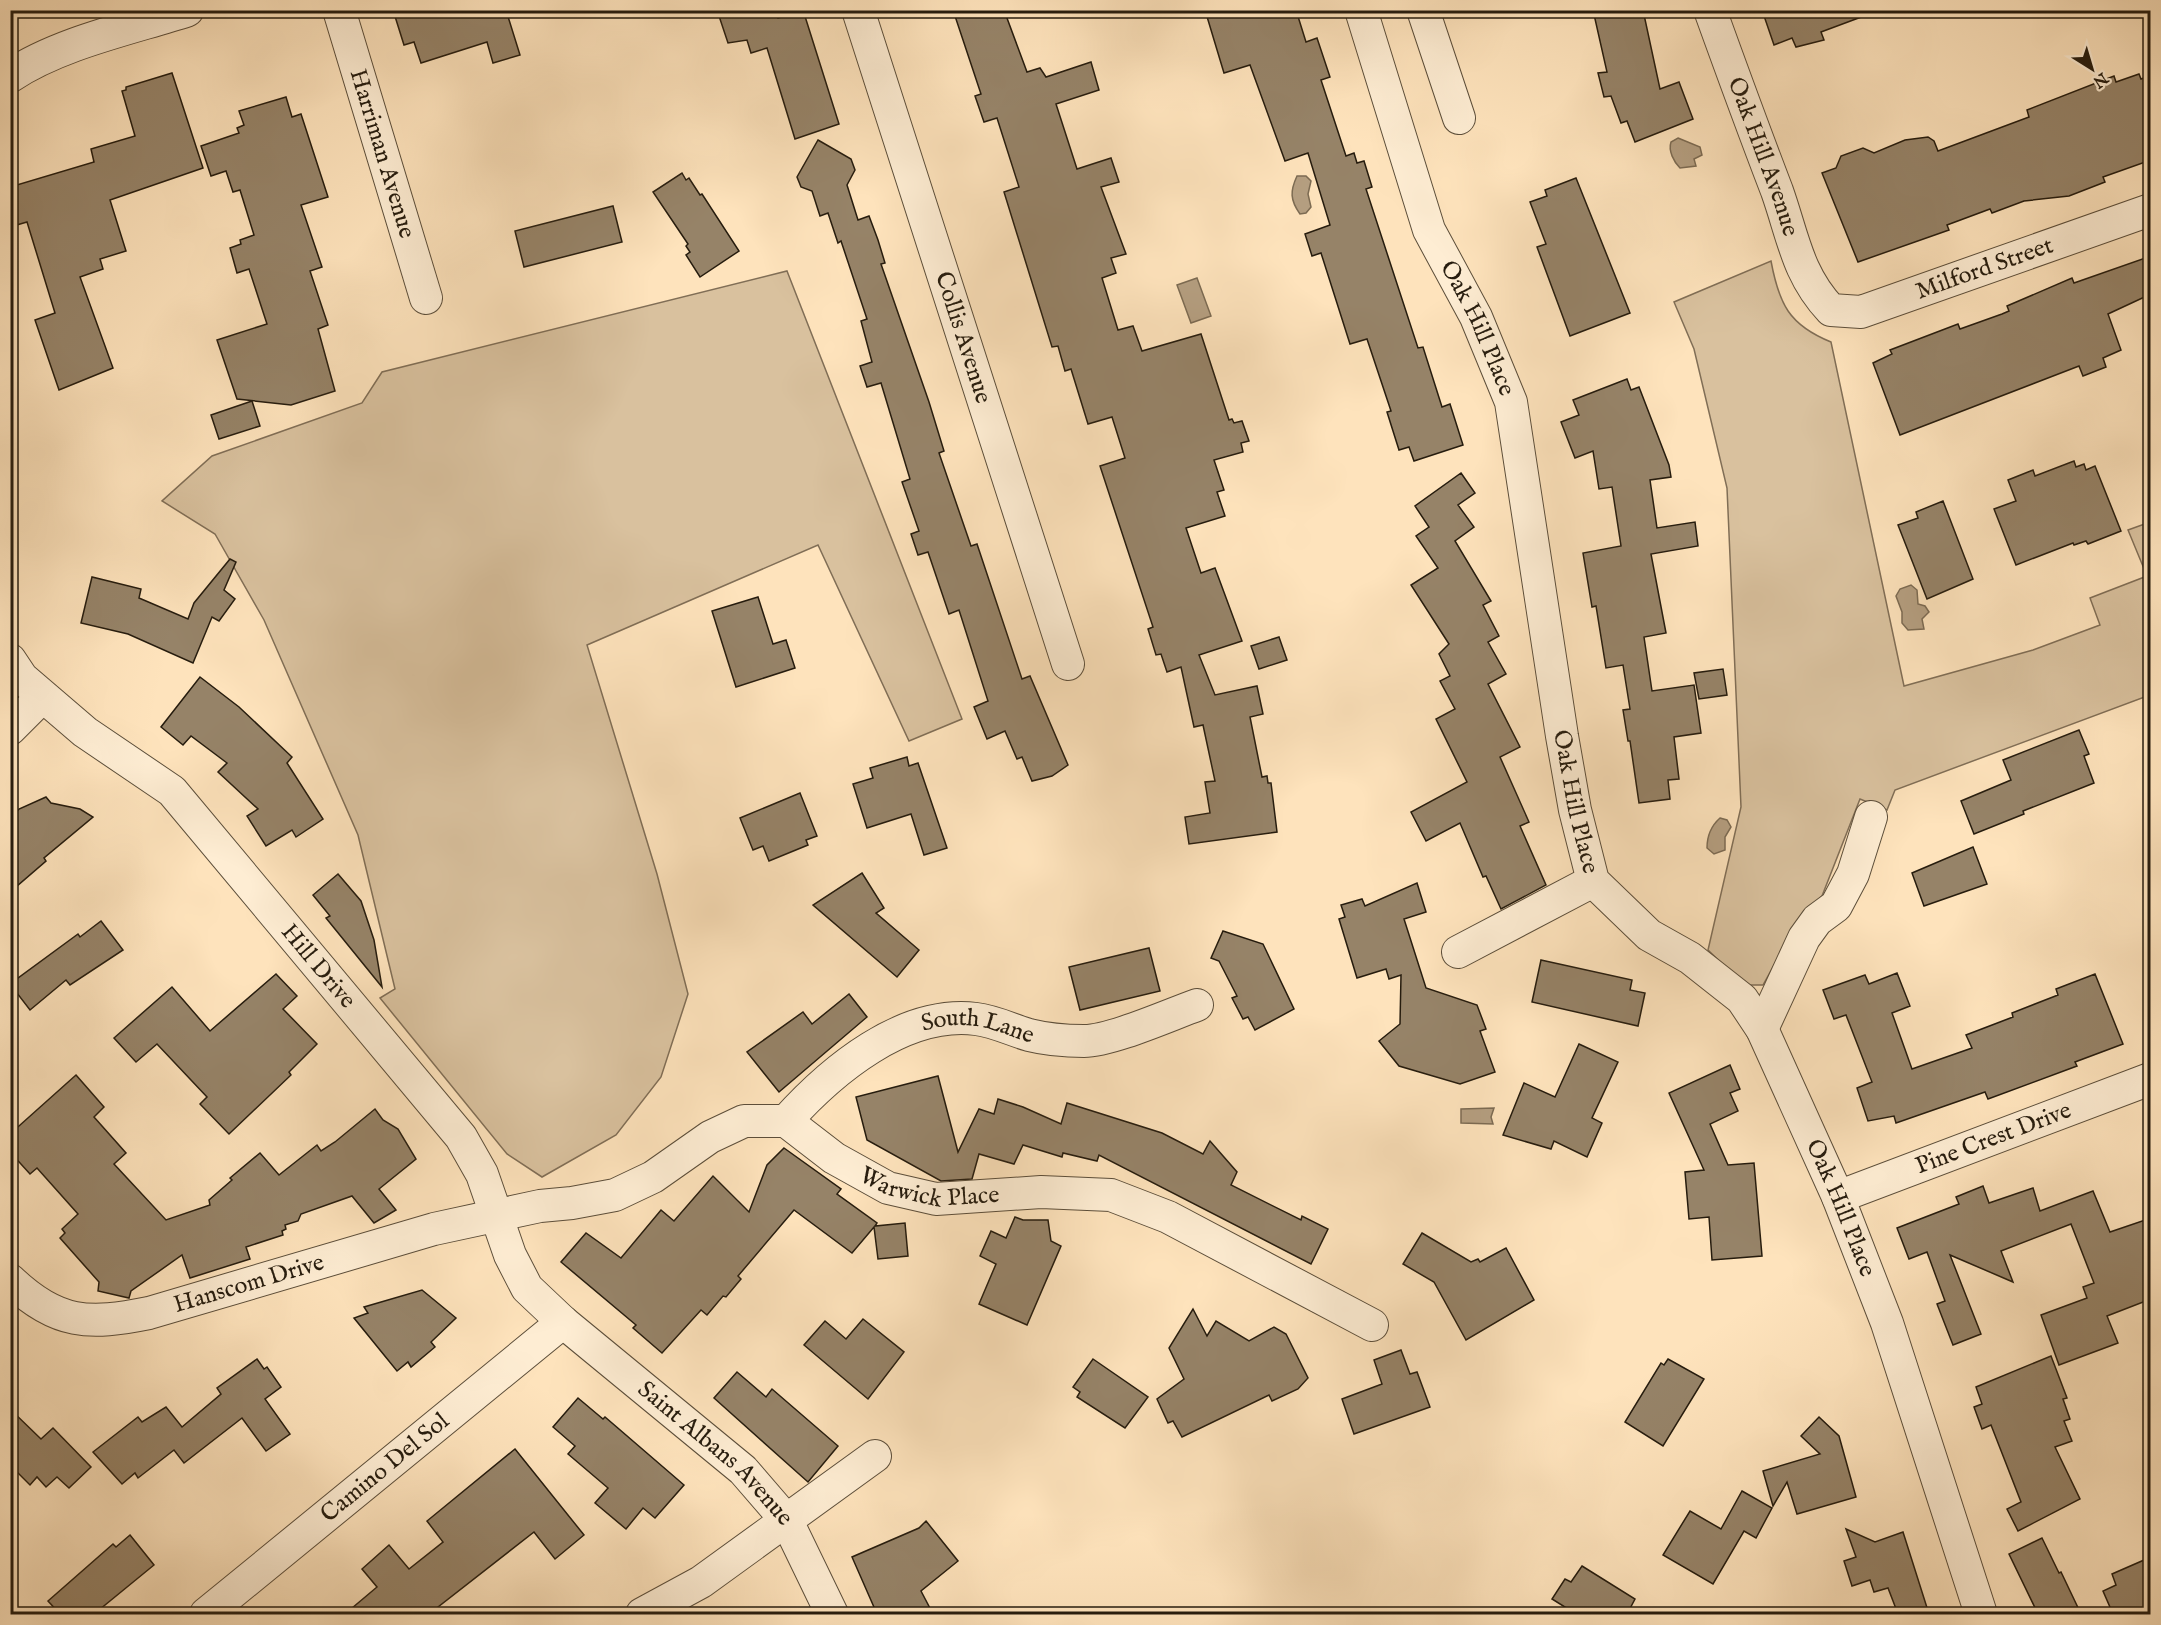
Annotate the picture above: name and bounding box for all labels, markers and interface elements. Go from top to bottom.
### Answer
north arrow [2062,39,2122,99]
street label: Harriman Avenue [342,65,423,242]
text: N [2088,67,2112,92]
street label: Oak Hill Avenue [1720,73,1806,240]
street label: Milford Street [1912,230,2057,307]
street label: Oak Hill Place [1433,255,1522,400]
street label: Collis Avenue [928,268,999,407]
street label: Oak Hill Place [1546,727,1606,877]
street label: Hill Drive [274,917,363,1015]
street label: South Lane [918,1003,1038,1051]
street label: Pine Crest Drive [1911,1095,2075,1182]
street label: Oak Hill Place [1798,1134,1883,1281]
street label: Warwick Place [854,1160,1000,1215]
street label: Hanscom Drive [170,1247,328,1320]
street label: Saint Albans Avenue [631,1374,800,1532]
street label: Camino Del Sol [314,1406,456,1530]

